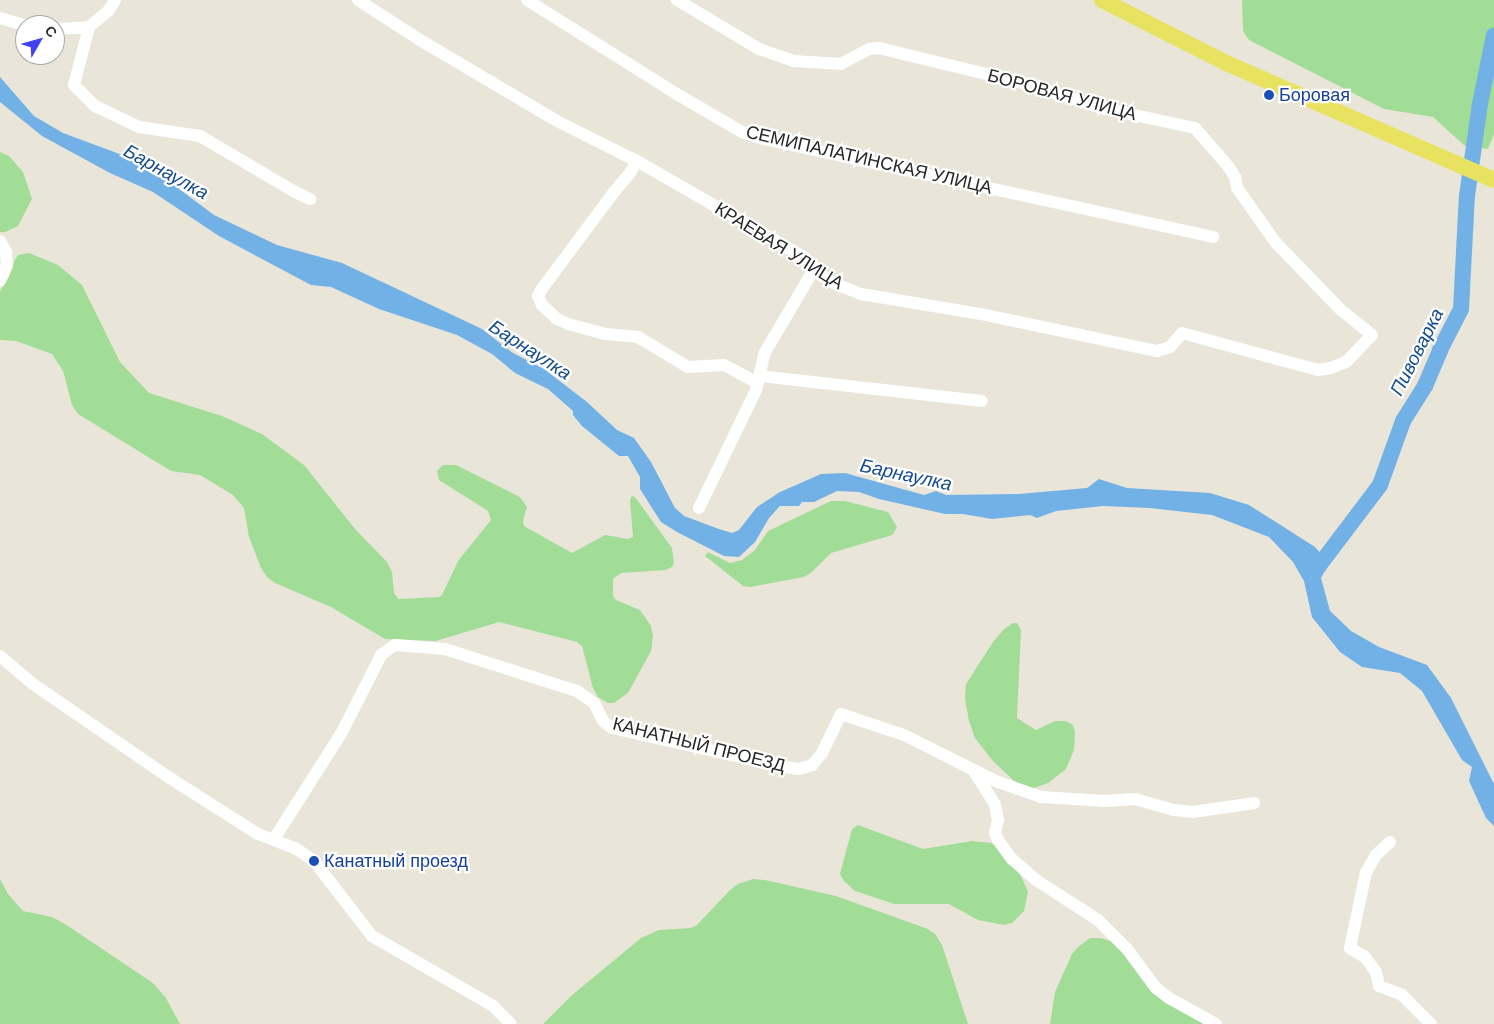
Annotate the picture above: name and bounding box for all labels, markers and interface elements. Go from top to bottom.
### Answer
north arrow [15,15,65,65]
text: С [42,22,60,40]
street label: БОРОВАЯ УЛИЦА [985,65,1139,125]
place label: Боровая [1279,84,1350,106]
marker: Боровая [1263,89,1275,101]
street label: СЕМИПАЛАТИНСКАЯ УЛИЦА [744,121,994,199]
water label: Барнаулка [120,139,212,205]
street label: КРАЕВАЯ УЛИЦА [711,198,847,294]
water label: Пивоварка [1385,305,1449,399]
water label: Барнаулка [485,315,575,385]
water label: Барнаулка [858,454,954,496]
street label: КАНАТНЫЙ ПРОЕЗД [610,713,788,777]
place label: Канатный проезд [324,850,468,872]
marker: Канатный проезд [308,855,320,867]

